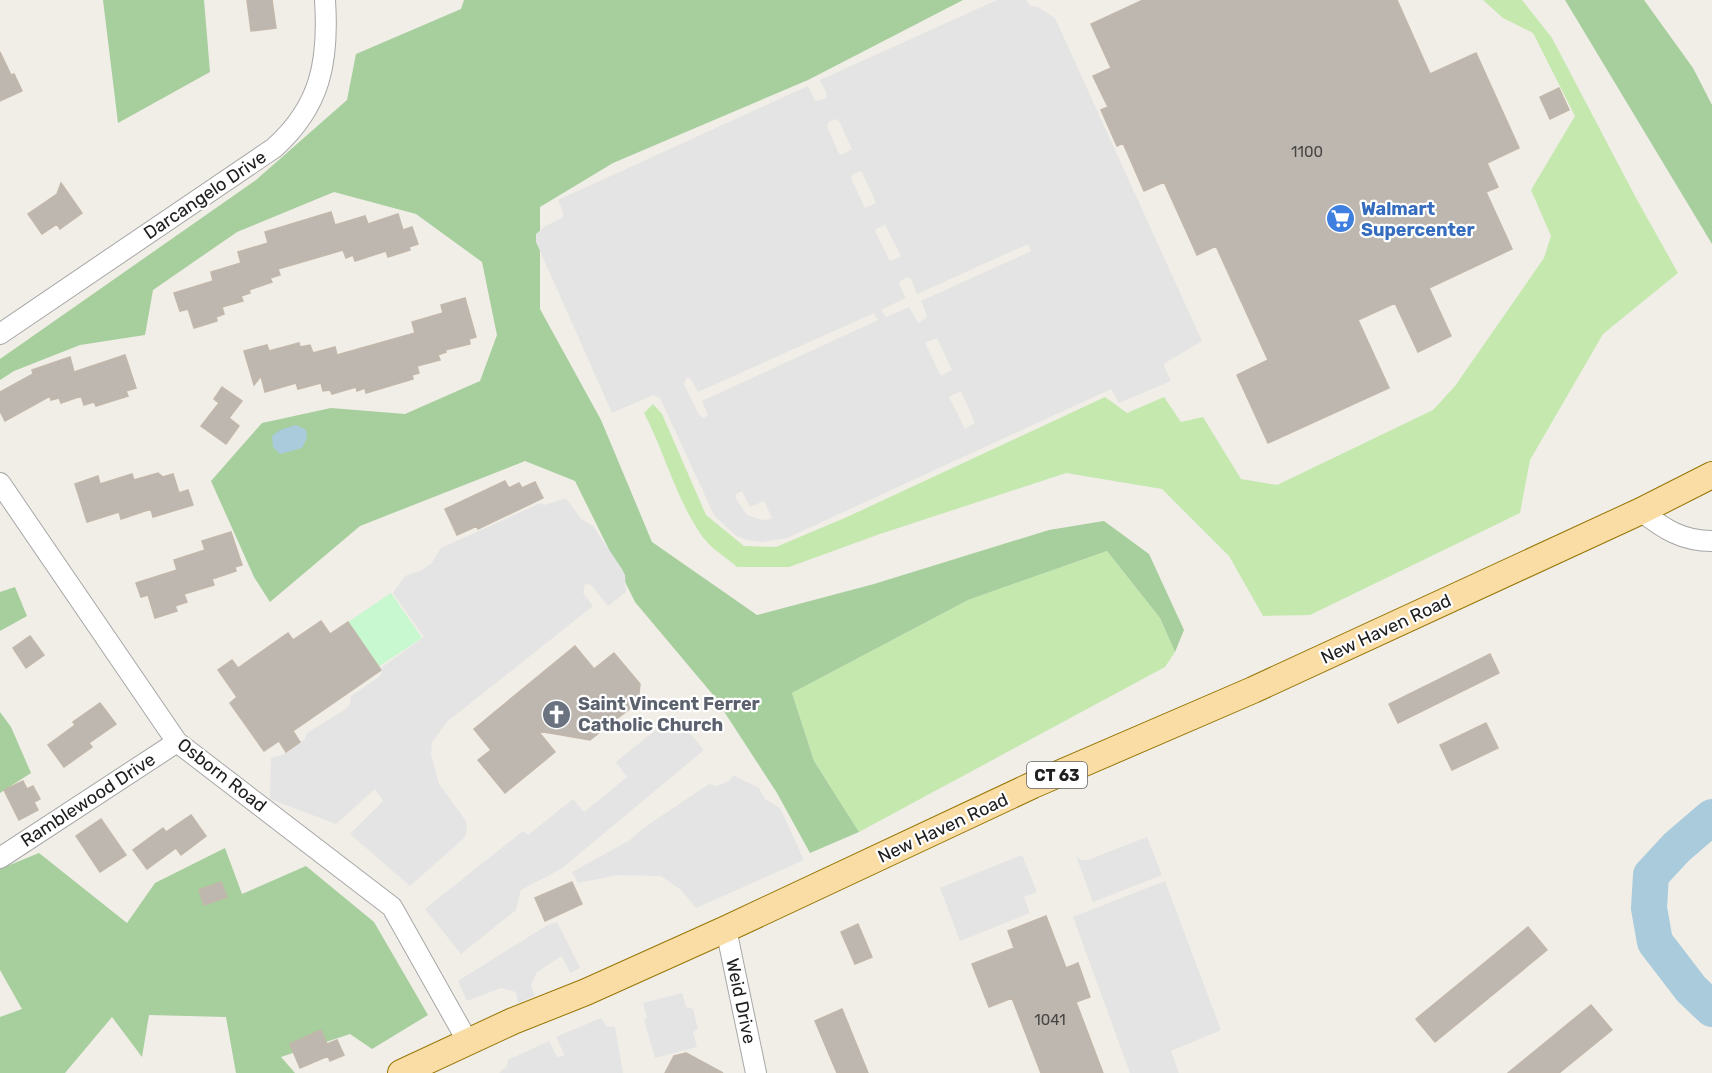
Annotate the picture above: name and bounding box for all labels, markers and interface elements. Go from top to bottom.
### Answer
house number: 1100 [1291,143,1323,161]
street label: Darcangelo Drive [140,146,270,244]
place label: Walmart Supercenter [1361,198,1475,241]
supermarket icon: Walmart Supercenter [1324,203,1356,235]
street label: New Haven Road [1317,589,1455,669]
place label: Saint Vincent Ferrer Catholic Church [578,693,760,736]
church icon: Saint Vincent Ferrer Catholic Church [541,698,573,730]
street label: Osborn Road [173,733,271,817]
street label: Ramblewood Drive [17,748,159,852]
road number: CT 63 [1027,762,1087,788]
street label: New Haven Road [874,788,1012,868]
street label: Weid Drive [721,956,761,1046]
house number: 1041 [1034,1011,1066,1029]

